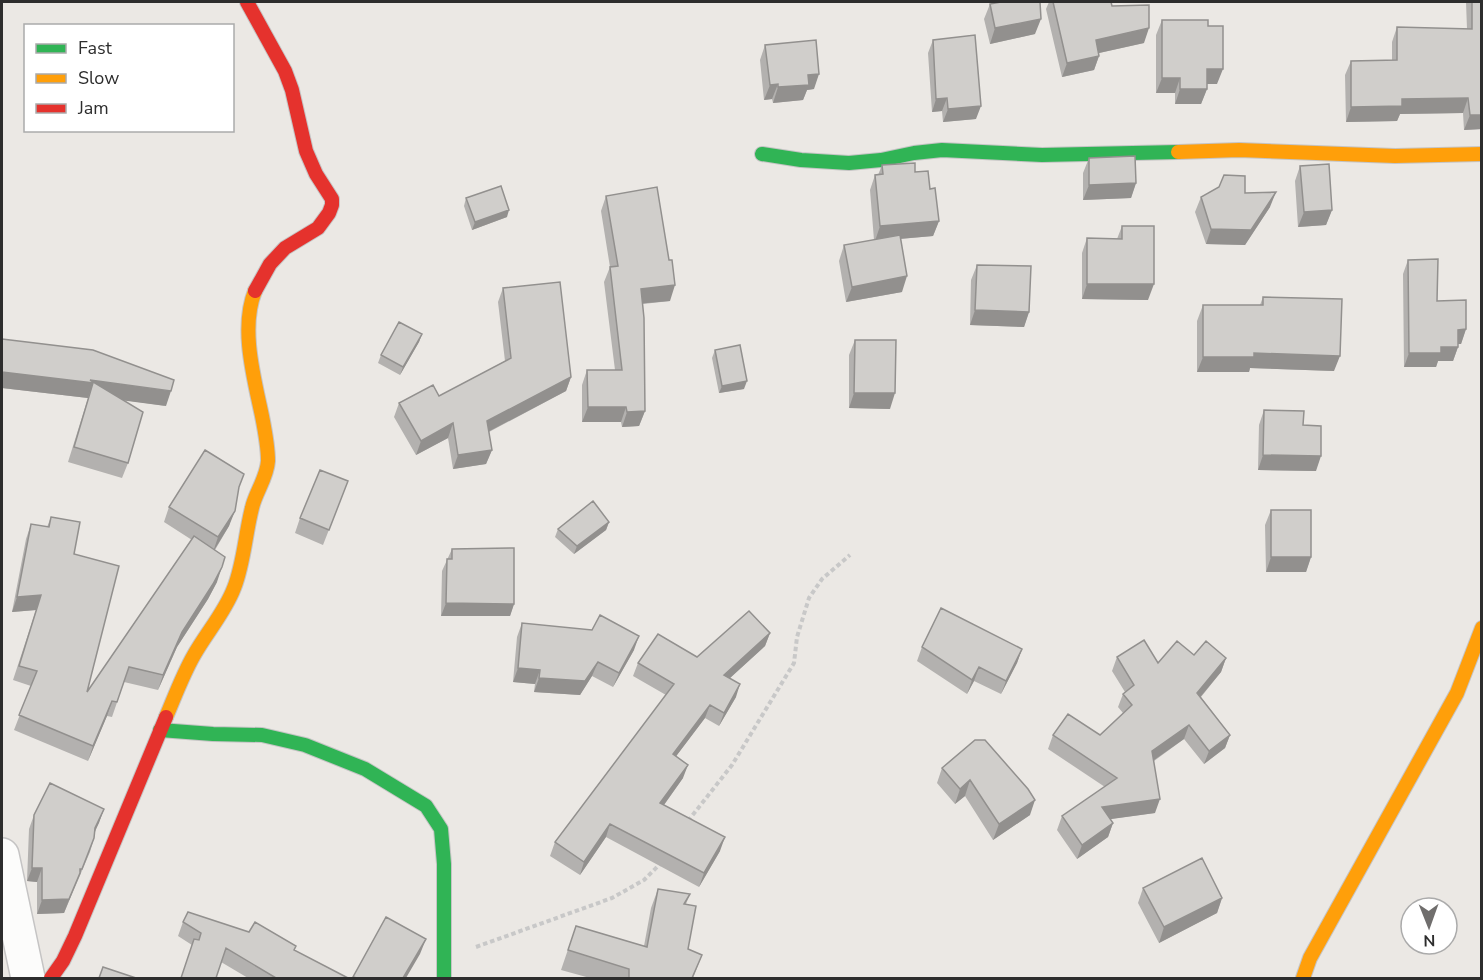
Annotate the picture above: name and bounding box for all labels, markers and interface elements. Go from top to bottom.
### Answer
legend [24,24,234,132]
text: Fast [78,36,113,60]
text: Slow [78,66,119,90]
text: Jam [77,96,109,120]
north arrow [1399,896,1459,956]
text: N [1423,929,1435,951]

